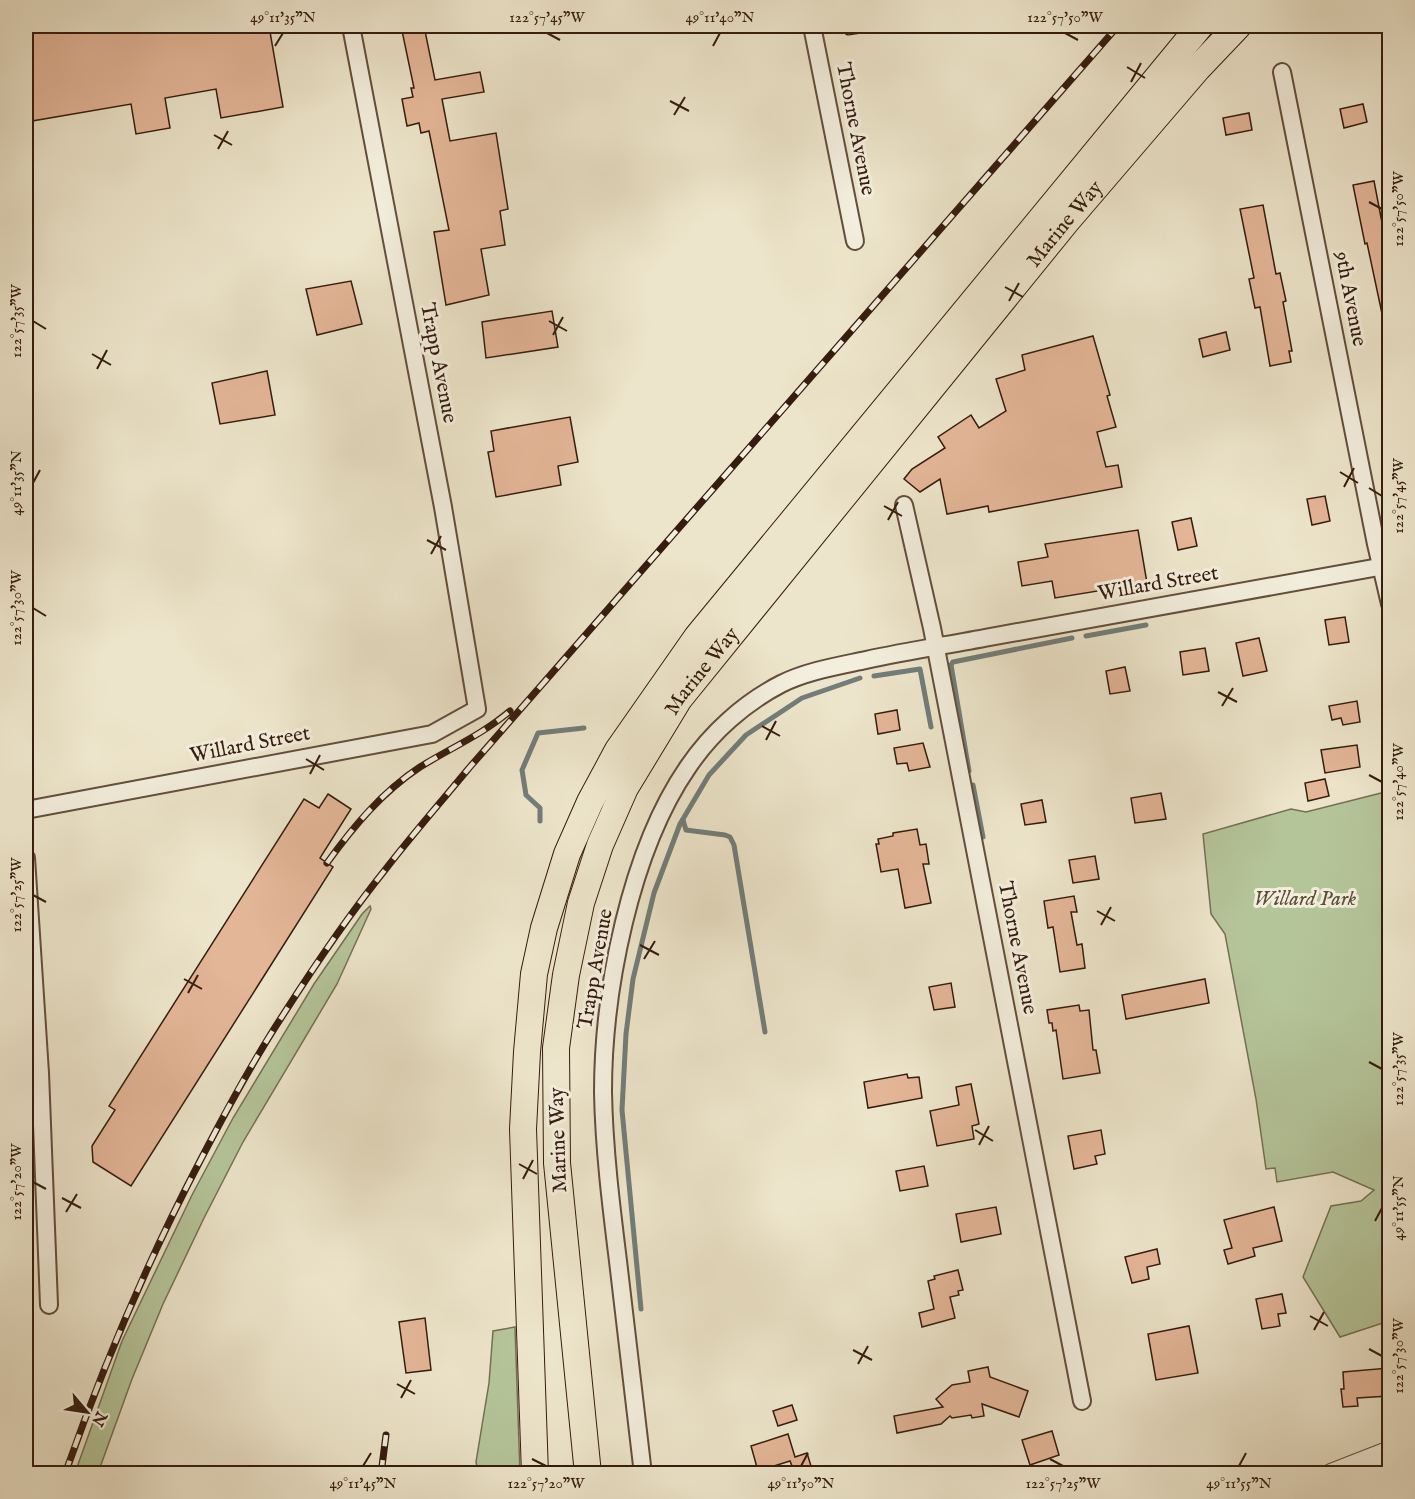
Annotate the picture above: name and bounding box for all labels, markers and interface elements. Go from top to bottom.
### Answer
text: 49°11'35"N [250,8,316,27]
text: 122°57'45"W [509,8,585,27]
text: 49°11'40"N [685,8,755,27]
text: 122°57'50"W [1027,8,1103,27]
street label: Thorne Avenue [829,60,881,198]
text: 122°57'50"W [1389,171,1408,247]
street label: Marine Way [1021,174,1109,273]
street label: 9th Avenue [1327,248,1373,349]
text: 122°57'35"W [7,283,26,358]
street label: Trapp Avenue [413,301,463,426]
text: 49°11'35"N [7,450,26,516]
text: 122°57'45"W [1389,458,1408,534]
street label: Willard Street [1096,560,1220,608]
text: 122°57'30"W [7,569,26,646]
street label: Marine Way [659,621,746,720]
street label: Willard Street [188,720,312,770]
text: 122°57'40"W [1389,743,1408,821]
text: 122°57'25"W [7,857,26,933]
street label: Thorne Avenue [991,879,1043,1017]
park label: Willard Park [1254,886,1357,913]
street label: Trapp Avenue [572,906,620,1031]
text: 122°57'35"W [1389,1031,1408,1106]
street label: Marine Way [544,1086,574,1193]
text: 122°57'20"W [7,1143,26,1221]
text: 49°11'55"N [1389,1175,1408,1241]
text: 122°57'30"W [1389,1317,1408,1394]
north arrow [57,1382,117,1442]
text: N [86,1407,111,1429]
text: 49°11'45"N [329,1474,397,1493]
text: 122°57'20"W [507,1474,585,1493]
text: 49°11'50"N [767,1474,835,1493]
text: 122°57'25"W [1025,1474,1101,1493]
text: 49°11'55"N [1206,1474,1272,1493]

